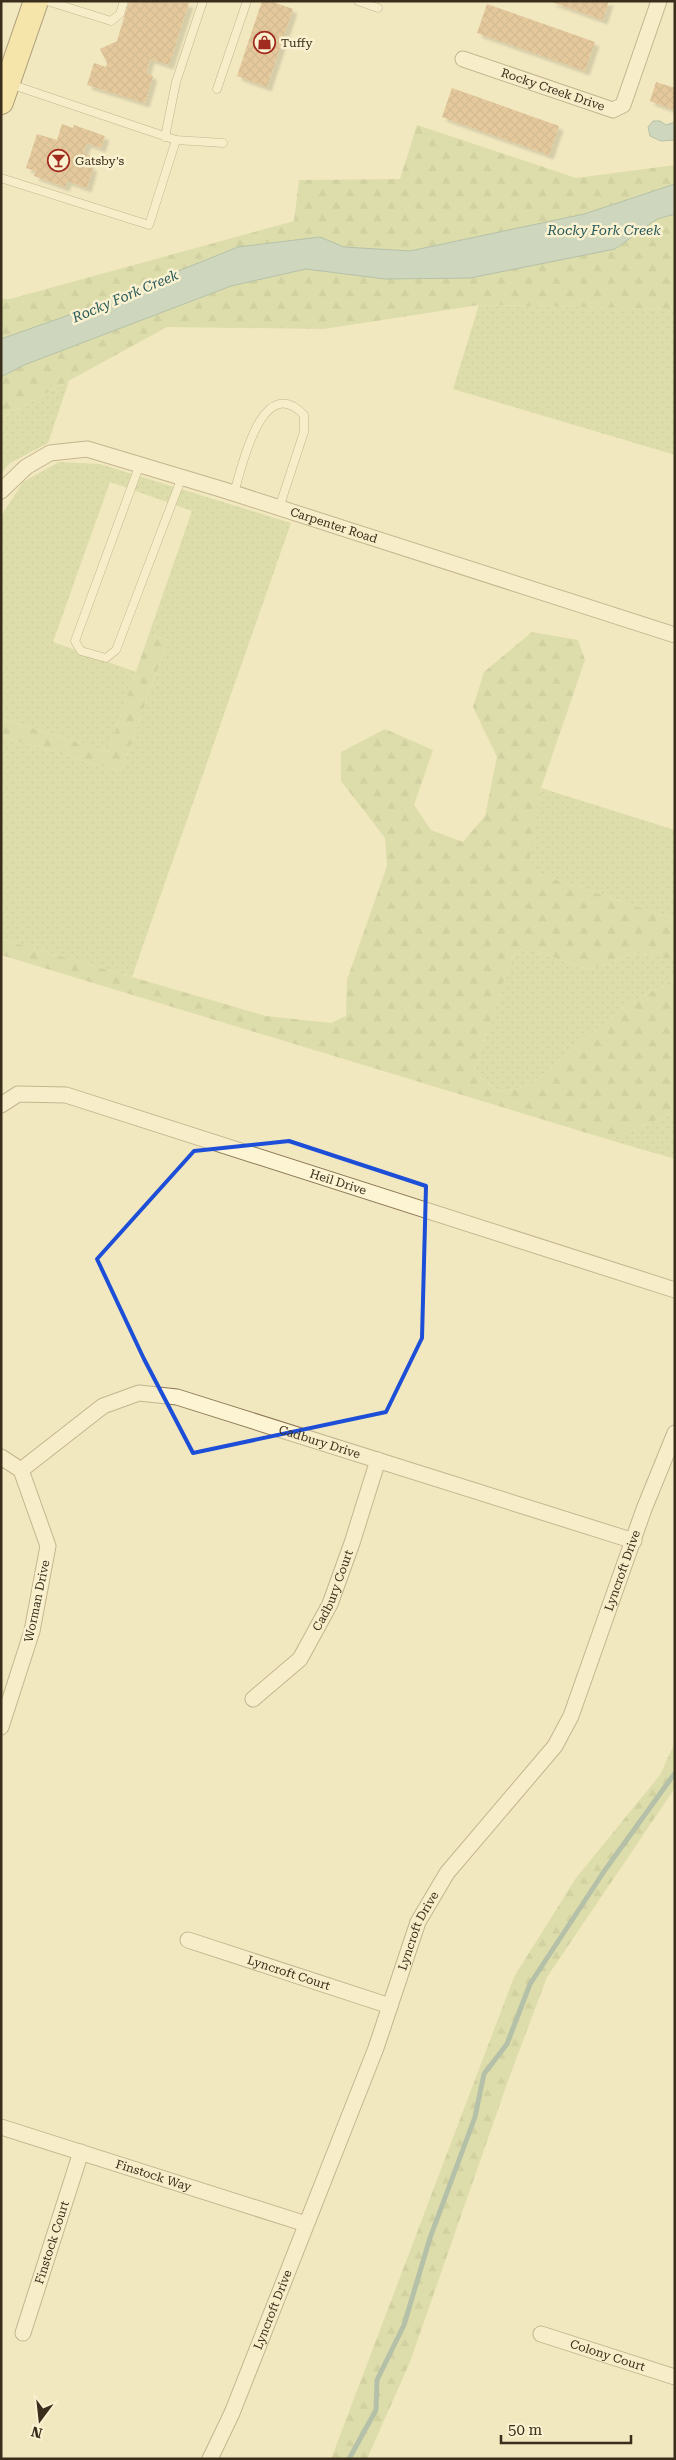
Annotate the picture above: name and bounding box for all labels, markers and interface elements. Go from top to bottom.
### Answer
shop icon: Tuffy [253,31,277,55]
place label: Tuffy [281,36,313,50]
street label: Rocky Creek Drive [499,65,607,114]
bar icon: Gatsby's [47,149,71,173]
place label: Gatsby's [75,154,124,168]
water label: Rocky Fork Creek [546,222,661,238]
water label: Rocky Fork Creek [69,266,181,326]
street label: Carpenter Road [288,505,379,546]
street label: Heil Drive [308,1167,368,1198]
street label: Cadbury Drive [277,1423,362,1461]
street label: Lyncroft Drive [602,1528,643,1613]
street label: Cadbury Court [310,1548,356,1633]
street label: Worman Drive [21,1558,53,1643]
street label: Lyncroft Drive [395,1889,442,1972]
street label: Lyncroft Court [245,1953,333,1993]
street label: Finstock Way [114,2157,194,2194]
street label: Finstock Court [32,2199,72,2286]
street label: Lyncroft Drive [251,2267,295,2352]
street label: Colony Court [568,2337,647,2374]
north arrow [15,2395,65,2445]
scale bar [501,2412,631,2444]
text: 50 m [508,2421,543,2439]
text: N [29,2423,44,2442]

